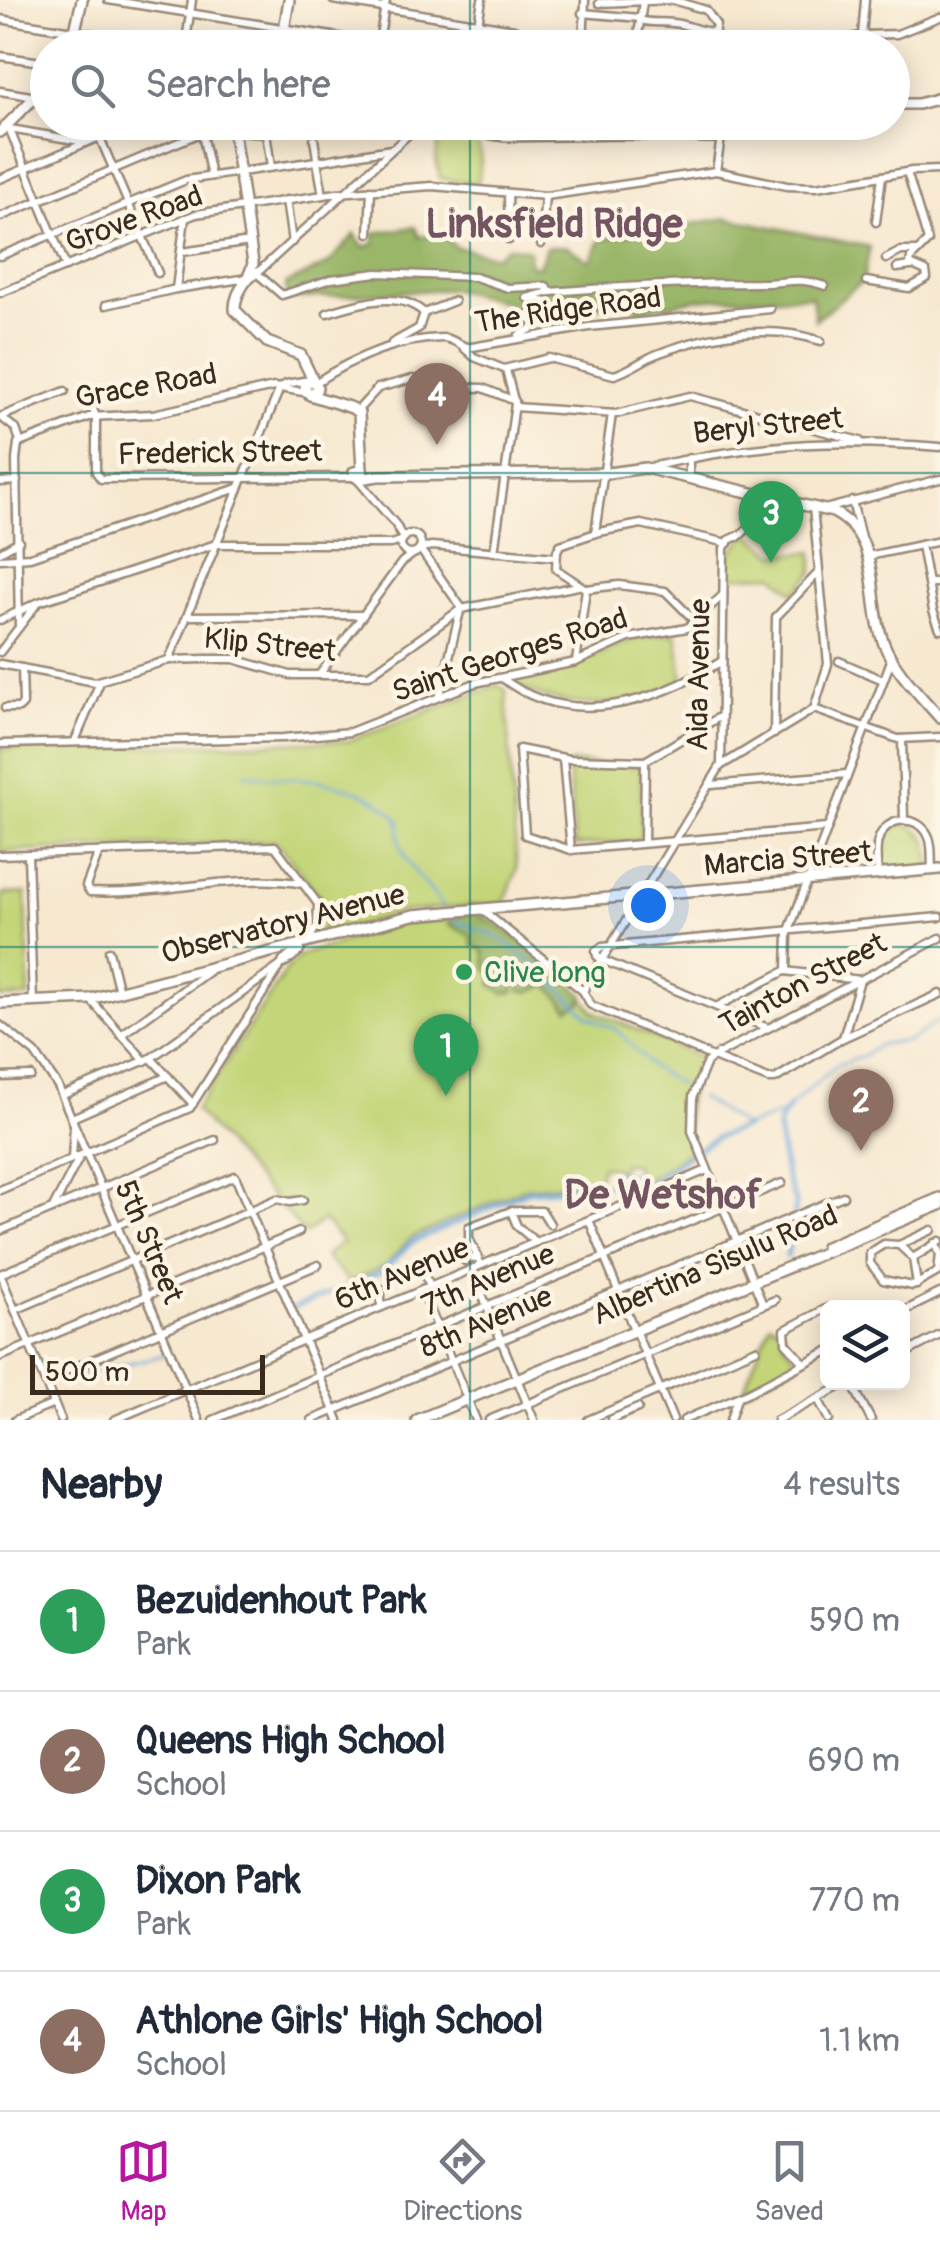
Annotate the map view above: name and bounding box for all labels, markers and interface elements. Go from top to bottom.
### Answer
search box [30,30,910,140]
icon: search [65,58,120,113]
text: Search here [145,61,331,109]
street label: Grove Road [60,177,208,261]
district label: Linksfield Ridge [426,200,684,249]
street label: The Ridge Road [472,279,664,341]
street label: Grace Road [72,355,220,417]
pin: 4 [404,362,470,445]
street label: Beryl Street [691,400,846,452]
street label: Frederick Street [117,433,323,473]
pin: 3 [738,480,804,563]
street label: Aida Avenue [679,598,719,751]
street label: Saint Georges Road [388,600,632,710]
street label: Klip Street [202,620,339,670]
street label: Marcia Street [702,833,875,885]
street label: Observatory Avenue [157,876,409,972]
your location [623,880,674,931]
street label: Tainton Street [713,924,893,1043]
place label: Clive long [484,954,606,991]
marker: Clive long [453,961,475,983]
pin: 1 [414,1014,478,1096]
pin: 2 [828,1068,894,1151]
district label: De Wetshof [564,1171,763,1220]
street label: 5th Street [107,1175,192,1310]
street label: Albertina Sisulu Road [587,1197,843,1333]
street label: 6th Avenue [329,1229,475,1319]
street label: 7th Avenue [416,1235,560,1325]
street label: 8th Avenue [414,1278,558,1366]
map controls [820,1300,910,1390]
button: layers [820,1300,910,1390]
scale bar [30,1350,265,1394]
text: 500 m [45,1355,129,1390]
text: Nearby [40,1459,162,1511]
text: 4 results [783,1465,900,1505]
text: Bezuidenhout Park [135,1577,427,1625]
text: 1 [66,1601,79,1641]
text: 590 m [809,1601,900,1641]
text: Park [135,1625,191,1665]
text: Queens High School [135,1717,446,1765]
text: 2 [64,1741,81,1781]
text: 690 m [808,1741,900,1781]
text: School [135,1765,227,1805]
text: Dixon Park [135,1857,301,1905]
text: 3 [64,1881,81,1921]
text: 770 m [809,1881,900,1921]
text: Park [135,1905,191,1945]
text: Athlone Girls' High School [135,1997,543,2045]
text: 4 [63,2021,82,2061]
text: 1.1 km [819,2021,900,2061]
text: School [135,2045,227,2085]
tab: Map [116,2134,171,2229]
tab: Directions [403,2134,522,2229]
tab: Saved [754,2134,824,2229]

